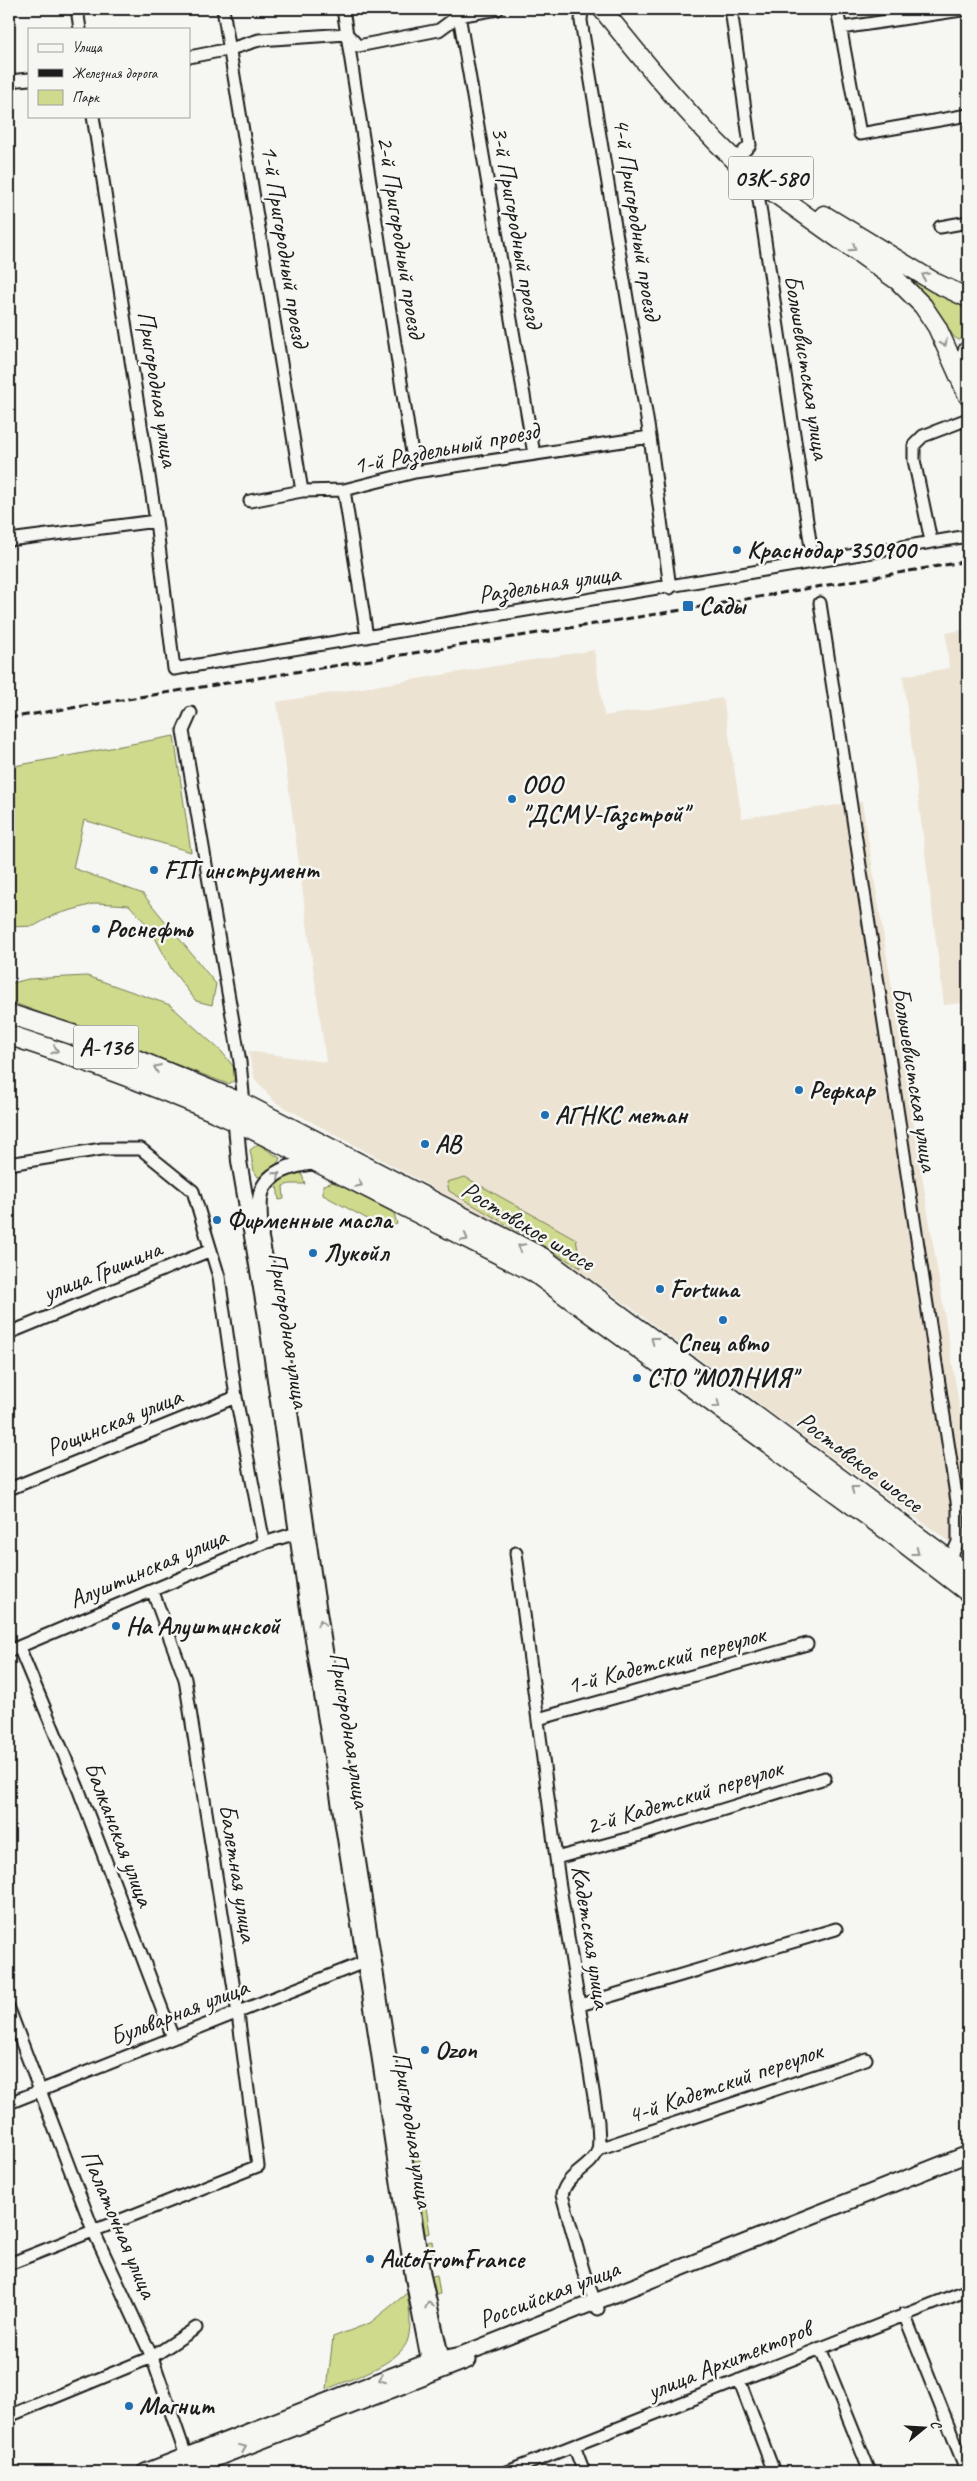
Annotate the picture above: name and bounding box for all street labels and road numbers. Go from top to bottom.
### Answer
street label: 4-й Пригородный проезд [605,116,669,324]
street label: 3-й Пригородный проезд [484,124,551,332]
street label: 2-й Пригородный проезд [369,134,433,342]
street label: 1-й Пригородный проезд [253,143,317,351]
road number: 03К-580 [728,156,814,200]
street label: Большевистская улица [777,272,838,464]
street label: Пригородная улица [130,309,186,471]
street label: 1-й Раздельный проезд [351,414,544,483]
street label: Раздельная улица [476,557,624,612]
street label: Большевистская улица [885,984,946,1176]
road number: А-136 [74,1026,138,1068]
street label: Ростовское шоссе [456,1174,602,1279]
street label: улица Гришина [36,1232,169,1310]
street label: Пригородная улица [261,1250,317,1412]
street label: Рощинская улица [42,1380,188,1464]
street label: Ростовское шоссе [791,1404,931,1521]
street label: Алуштинская улица [64,1519,234,1616]
street label: 1-й Кадетский переулок [563,1617,771,1702]
street label: Пригородная улица [322,1650,378,1812]
street label: 2-й Кадетский переулок [582,1751,789,1842]
street label: Балканская улица [77,1757,162,1913]
street label: Балетная улица [211,1802,265,1946]
street label: Кадетская улица [564,1863,618,2013]
street label: Бульварная улица [105,1970,255,2053]
street label: 4-й Кадетский переулок [623,2034,829,2131]
street label: Пригородная улица [385,2050,441,2212]
street label: Палаточная улица [73,2145,165,2305]
street label: Российская улица [474,2252,626,2335]
street label: улица Архитекторов [641,2311,821,2408]

